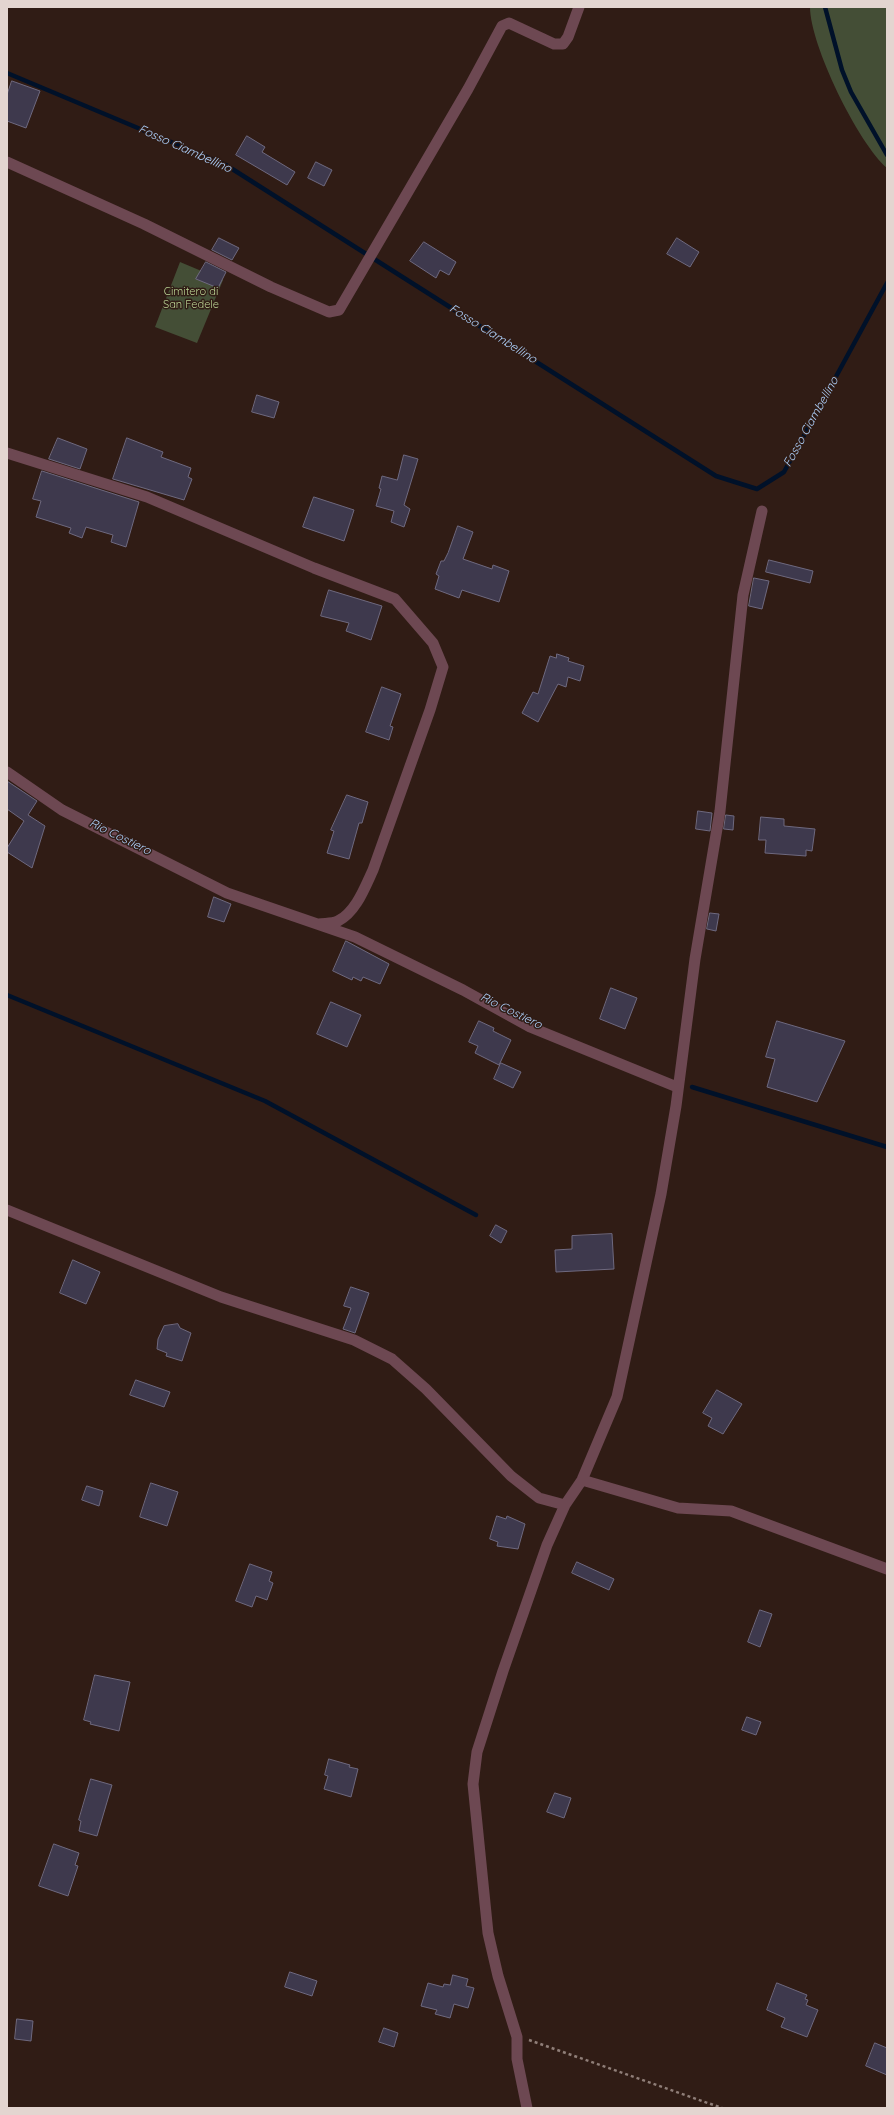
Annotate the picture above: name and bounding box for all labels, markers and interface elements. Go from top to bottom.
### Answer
water label: Fosso Ciambellino [136,122,234,176]
park label: Cimitero di San Fedele [163,285,219,311]
water label: Fosso Ciambellino [447,301,539,367]
water label: Fosso Ciambellino [780,375,842,469]
water label: Rio Costiero [87,816,153,858]
water label: Rio Costiero [478,990,544,1032]

